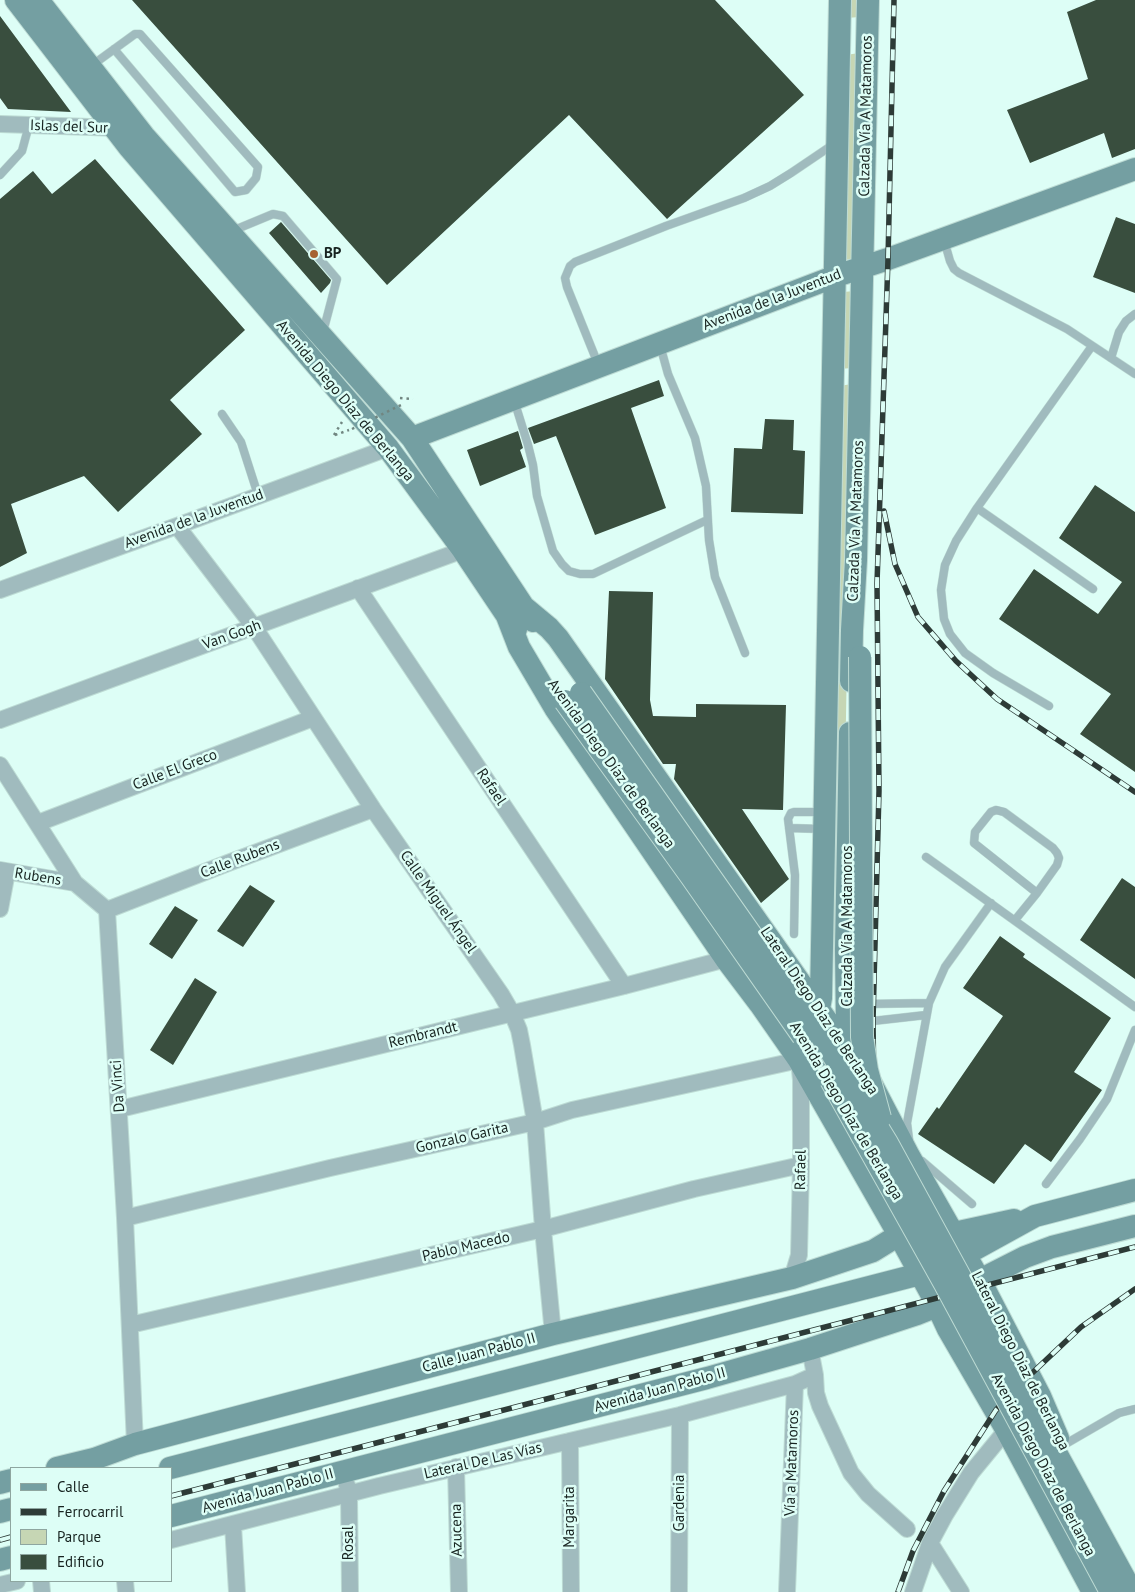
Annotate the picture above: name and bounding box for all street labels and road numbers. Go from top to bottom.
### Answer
street label: Calzada Vía A Matamoros [856,35,876,197]
street label: Islas del Sur [30,117,108,137]
street label: Avenida de la Juventud [700,265,844,335]
street label: Avenida Diego Díaz de Berlanga [272,317,418,485]
street label: Calzada Vía A Matamoros [844,440,868,602]
street label: Avenida de la Juventud [122,485,266,553]
street label: Van Gogh [200,616,264,654]
street label: Avenida Diego Díaz de Berlanga [544,676,678,852]
street label: Calle El Greco [130,746,220,794]
street label: Rafael [472,765,510,809]
street label: Calle Rubens [198,836,282,882]
street label: Calzada Vía A Matamoros [839,845,857,1007]
street label: Calle Miguel Ángel [396,847,480,957]
street label: Rubens [13,864,63,890]
street label: Lateral Diego Díaz de Berlanga [756,924,882,1098]
street label: Rembrandt [387,1018,459,1052]
street label: Avenida Diego Díaz de Berlanga [786,1019,906,1203]
street label: Da Vinci [107,1059,129,1113]
street label: Gonzalo Garita [414,1119,510,1157]
street label: Rafael [792,1150,810,1190]
street label: Pablo Macedo [420,1228,512,1266]
street label: Lateral Diego Díaz de Berlanga [967,1269,1073,1453]
street label: Calle Juan Pablo II [420,1329,538,1377]
street label: Avenida Juan Pablo II [592,1364,728,1416]
street label: Avenida Diego Díaz de Berlanga [987,1370,1099,1560]
street label: Vía a Matamoros [781,1410,803,1516]
street label: Lateral De Las Vías [422,1439,544,1483]
street label: Avenida Juan Pablo II [200,1465,336,1517]
street label: Gardenia [671,1474,689,1532]
street label: Margarita [561,1486,579,1548]
street label: Azucena [448,1503,466,1557]
street label: Rosal [340,1526,358,1560]

